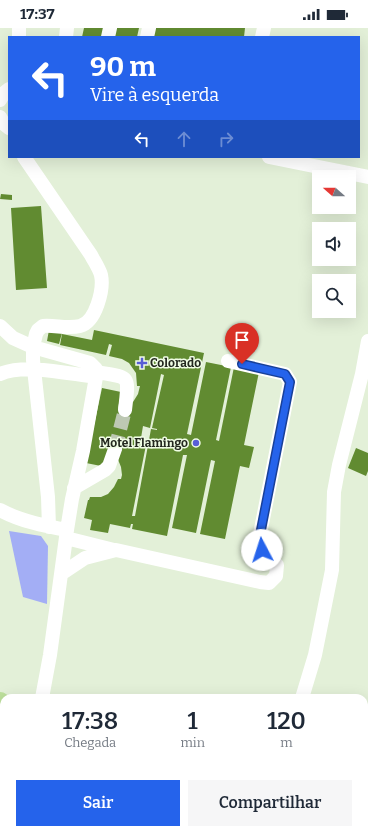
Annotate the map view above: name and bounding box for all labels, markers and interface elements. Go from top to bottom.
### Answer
text: 17:37 [20,5,55,23]
text: 90 m [90,50,156,83]
icon: left [24,52,76,104]
text: Vire à esquerda [90,84,219,106]
icon: left [131,128,153,150]
icon: ahead [173,128,195,150]
icon: right [215,128,237,150]
north arrow [312,170,356,214]
map controls [312,170,356,318]
button: sound [312,222,356,266]
button: search [312,274,356,318]
pin [225,323,259,364]
icon: arrive [231,329,253,351]
place label: Colorado [150,356,201,370]
marker: Colorado [137,358,147,368]
place label: Motel Flamingo [100,436,188,450]
marker: Motel Flamingo [191,438,201,448]
position arrow [241,529,283,571]
text: 17:38 [62,707,118,735]
text: 1 [188,707,198,735]
text: 120 [267,707,306,735]
text: Chegada [64,735,116,750]
text: min [180,735,205,750]
text: m [280,735,293,750]
button: Sair [16,780,180,826]
button: Compartilhar [188,780,352,826]

